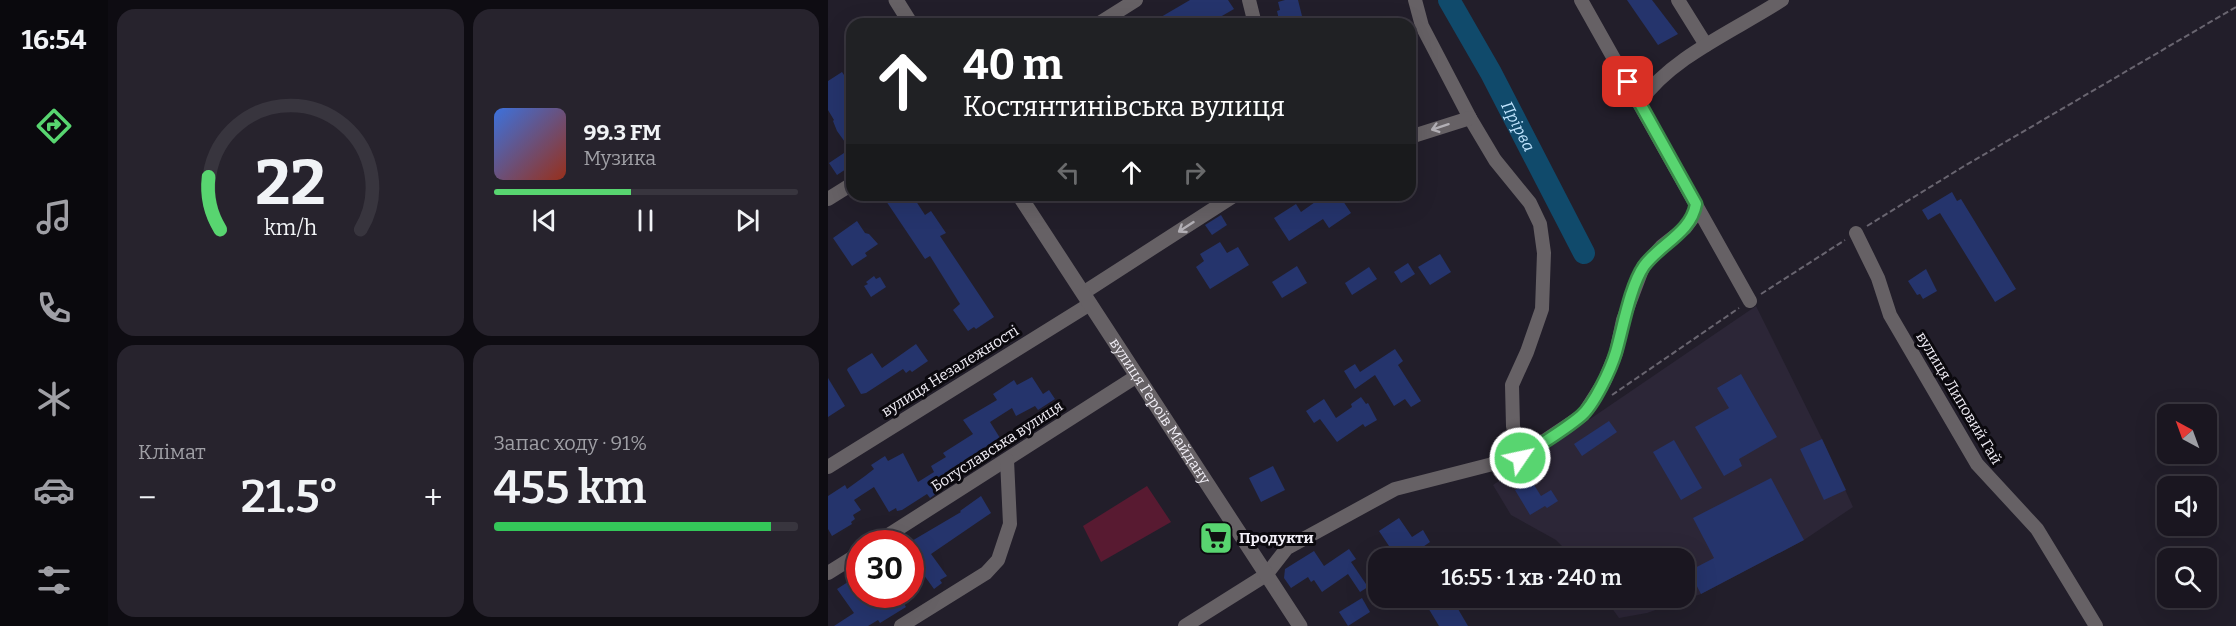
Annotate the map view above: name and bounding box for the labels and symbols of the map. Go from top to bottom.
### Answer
pin [1602,56,1653,107]
water label: Прірва [1497,98,1539,155]
one-way arrow [1431,122,1450,133]
one-way arrow [1177,220,1194,233]
street label: вулиця Незалежності [878,321,1022,421]
street label: вулиця Липовий Гай [1912,328,2006,468]
street label: вулиця Героїв Майдану [1106,335,1214,488]
street label: Богуславська вулиця [928,397,1066,495]
north arrow [2157,404,2217,464]
position arrow [1488,426,1552,490]
supermarket icon: Продукти [1198,520,1234,556]
place label: Продукти [1239,529,1314,547]
speed limit sign: 30 [846,530,924,608]

